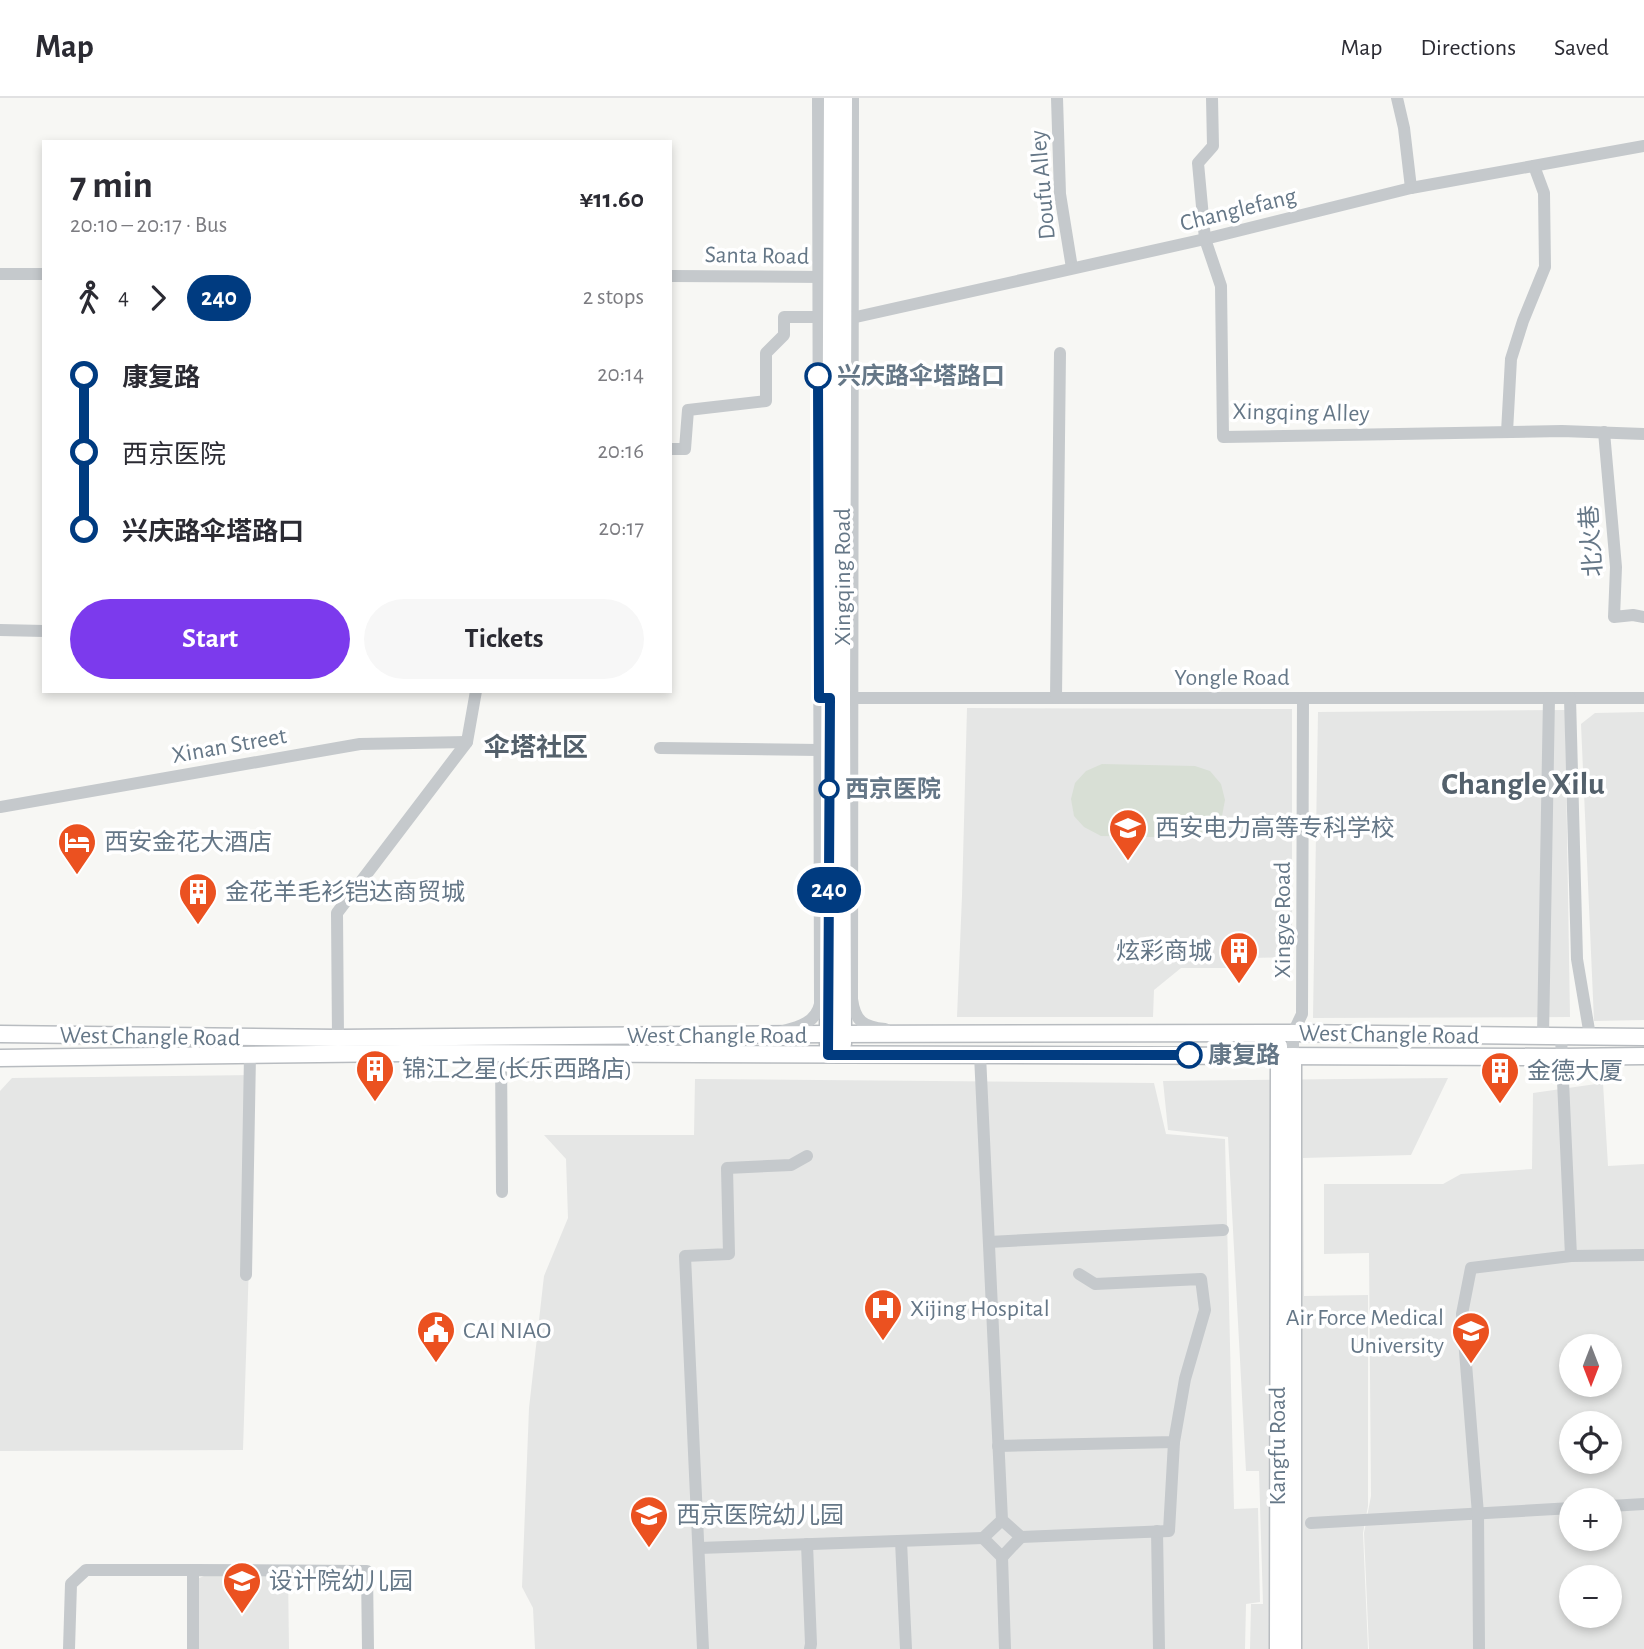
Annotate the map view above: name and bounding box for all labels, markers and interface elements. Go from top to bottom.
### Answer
text: Map [35,31,94,64]
text: Map [1340,36,1382,60]
text: Directions [1420,36,1516,60]
text: Saved [1554,36,1609,60]
street label: Doufu Alley [1026,129,1060,241]
text: 7 min [70,167,153,205]
street label: Changlefang [1178,184,1299,236]
text: ¥11.60 [580,186,644,212]
text: 20:10 – 20:17 · Bus [70,214,227,237]
street label: Santa Road [705,243,809,269]
icon: walk [70,279,108,317]
icon: forward [139,279,177,317]
text: 4 [118,286,129,309]
text: 240 [201,286,237,310]
text: 2 stops [583,286,644,309]
text: 20:14 [597,363,644,386]
marker: 兴庆路伞塔路口 [805,363,831,389]
place label: 兴庆路伞塔路口 [837,363,1005,389]
text: 康复路 [122,365,200,391]
street label: Xingqing Alley [1232,400,1370,426]
text: 20:16 [597,440,644,463]
text: 西京医院 [122,442,226,468]
street label: 北火巷 [1576,504,1606,578]
street label: Xingqing Road [831,508,855,646]
text: 20:17 [599,517,644,540]
text: 兴庆路伞塔路口 [122,519,304,545]
button: Start [70,599,350,679]
button: Tickets [364,599,644,679]
street label: Yongle Road [1174,666,1290,690]
street label: Xinan Street [170,724,289,768]
district label: 伞塔社区 [484,733,588,761]
district label: Changle Xilu [1441,768,1605,800]
place label: 西京医院 [845,776,941,802]
marker: 西京医院 [819,779,839,799]
school or university icon: 西安电力高等专科学校 [1107,807,1149,862]
place label: 西安电力高等专科学校 [1155,815,1395,841]
hotel icon: 西安金花大酒店 [56,821,98,876]
place label: 西安金花大酒店 [104,829,272,855]
street label: Xingye Road [1271,862,1295,978]
line badge: 240 [789,867,869,913]
building icon: 金花羊毛衫铠达商贸城 [177,871,219,926]
text: 240 [811,878,847,902]
place label: 金花羊毛衫铠达商贸城 [225,879,465,905]
building icon: 炫彩商城 [1218,930,1260,985]
place label: 炫彩商城 [1116,938,1212,964]
street label: West Changle Road [1299,1021,1479,1049]
street label: West Changle Road [60,1023,240,1051]
street label: West Changle Road [627,1024,807,1048]
marker: 康复路 [1176,1042,1202,1068]
place label: 康复路 [1208,1042,1280,1068]
building icon: 锦江之星(长乐西路店) [354,1048,396,1103]
building icon: 金德大厦 [1479,1050,1521,1105]
place label: 锦江之星(长乐西路店) [402,1056,632,1082]
place label: 金德大厦 [1527,1058,1623,1084]
hospital icon: Xijing Hospital [862,1287,904,1342]
place label: Xijing Hospital [910,1297,1050,1321]
place label: Air Force Medical University [1286,1306,1444,1358]
public building icon: CAI NIAO [415,1309,457,1364]
school or university icon: Air Force Medical University [1450,1310,1492,1365]
place label: CAI NIAO [463,1319,551,1343]
north arrow [1559,1334,1622,1396]
map controls [1559,1334,1622,1628]
street label: Kangfu Road [1266,1387,1290,1506]
button: locate [1559,1411,1622,1474]
button: + [1559,1488,1622,1551]
school or university icon: 西京医院幼儿园 [628,1494,670,1549]
place label: 西京医院幼儿园 [676,1502,844,1528]
school or university icon: 设计院幼儿园 [221,1560,263,1615]
button: − [1559,1565,1622,1628]
place label: 设计院幼儿园 [269,1568,413,1594]

